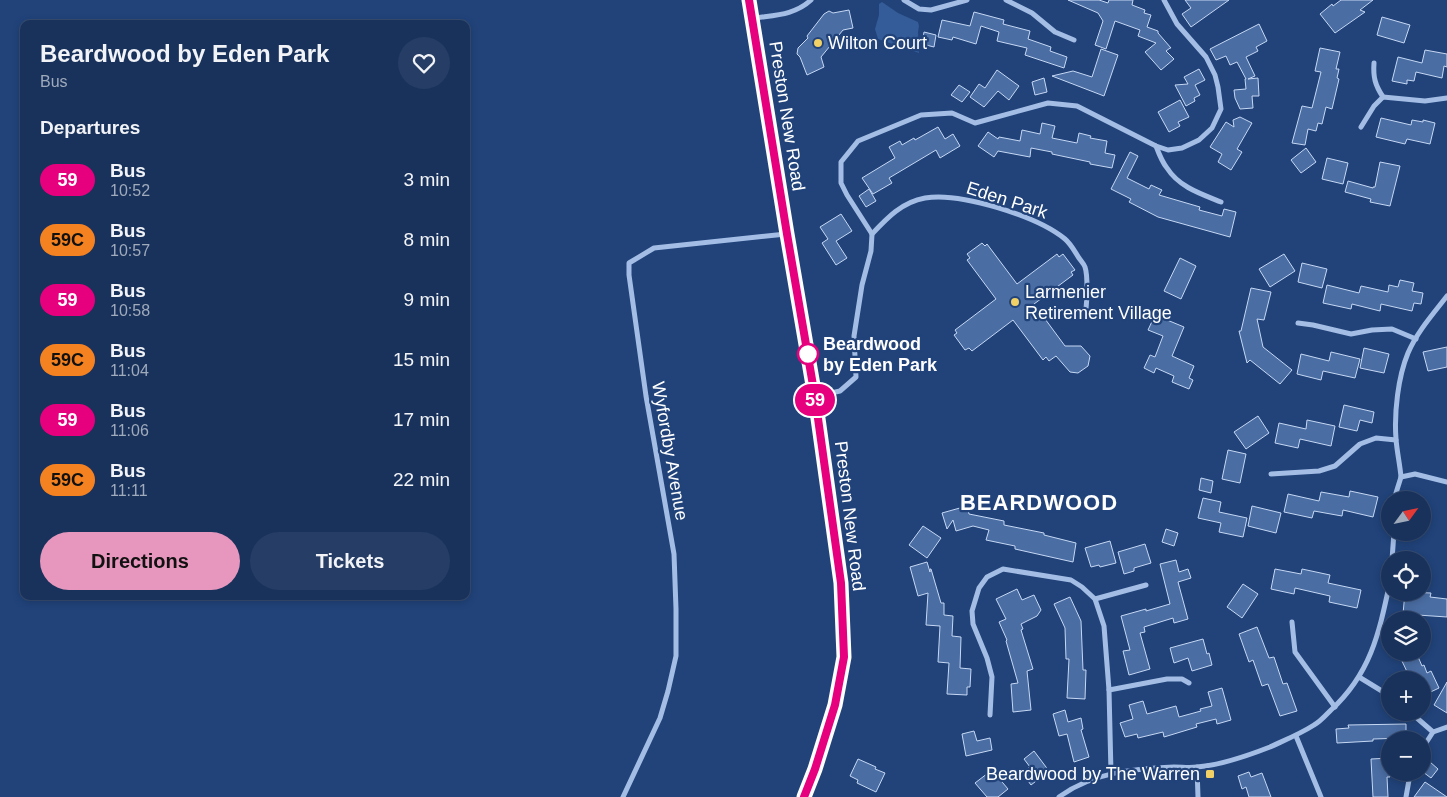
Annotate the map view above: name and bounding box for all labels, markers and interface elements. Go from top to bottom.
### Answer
place label: Wilton Court [828,33,927,53]
button: heart [398,37,450,89]
marker: Wilton Court [812,37,824,49]
text: Beardwood by Eden Park [40,40,329,67]
street label: Preston New Road [765,40,809,192]
text: Bus [40,73,68,90]
text: Departures [40,117,140,138]
text: Bus [110,160,146,181]
text: 3 min [404,169,450,190]
text: 59 [57,170,78,190]
street label: Eden Park [964,178,1051,223]
text: 10:52 [110,182,150,199]
text: Bus [110,220,146,241]
text: 8 min [404,229,450,250]
text: 59C [51,230,84,250]
text: 10:57 [110,242,150,259]
text: Bus [110,280,146,301]
place label: Larmenier Retirement Village [1025,282,1172,323]
text: 9 min [404,289,450,310]
text: 59 [57,290,78,310]
marker: Larmenier Retirement Village [1009,296,1021,308]
text: 10:58 [110,302,150,319]
place label: Beardwood by Eden Park [823,334,938,375]
text: Bus [110,340,146,361]
marker: Beardwood by Eden Park [797,343,819,365]
text: 15 min [393,349,450,370]
text: 59C [51,350,84,370]
text: 11:04 [110,362,149,379]
street label: Wyfordby Avenue [648,380,692,522]
line badge: 59 [792,384,838,416]
text: 59 [805,390,825,410]
text: Bus [110,400,146,421]
text: 17 min [393,409,450,430]
text: 59 [57,410,78,430]
text: 11:06 [110,422,149,439]
street label: Preston New Road [831,440,869,592]
text: Bus [110,460,146,481]
text: 22 min [393,469,450,490]
text: 59C [51,470,84,490]
text: 11:11 [110,482,148,499]
district label: BEARDWOOD [960,490,1118,515]
north arrow [1381,491,1431,541]
map controls [1381,491,1431,781]
button: Directions [40,532,240,590]
button: Tickets [250,532,450,590]
button: locate [1381,551,1431,601]
button: layers [1381,611,1431,661]
button: + [1381,671,1431,721]
button: − [1381,731,1431,781]
place label: Beardwood by The Warren [986,764,1200,784]
marker: Beardwood by The Warren [1204,768,1216,780]

